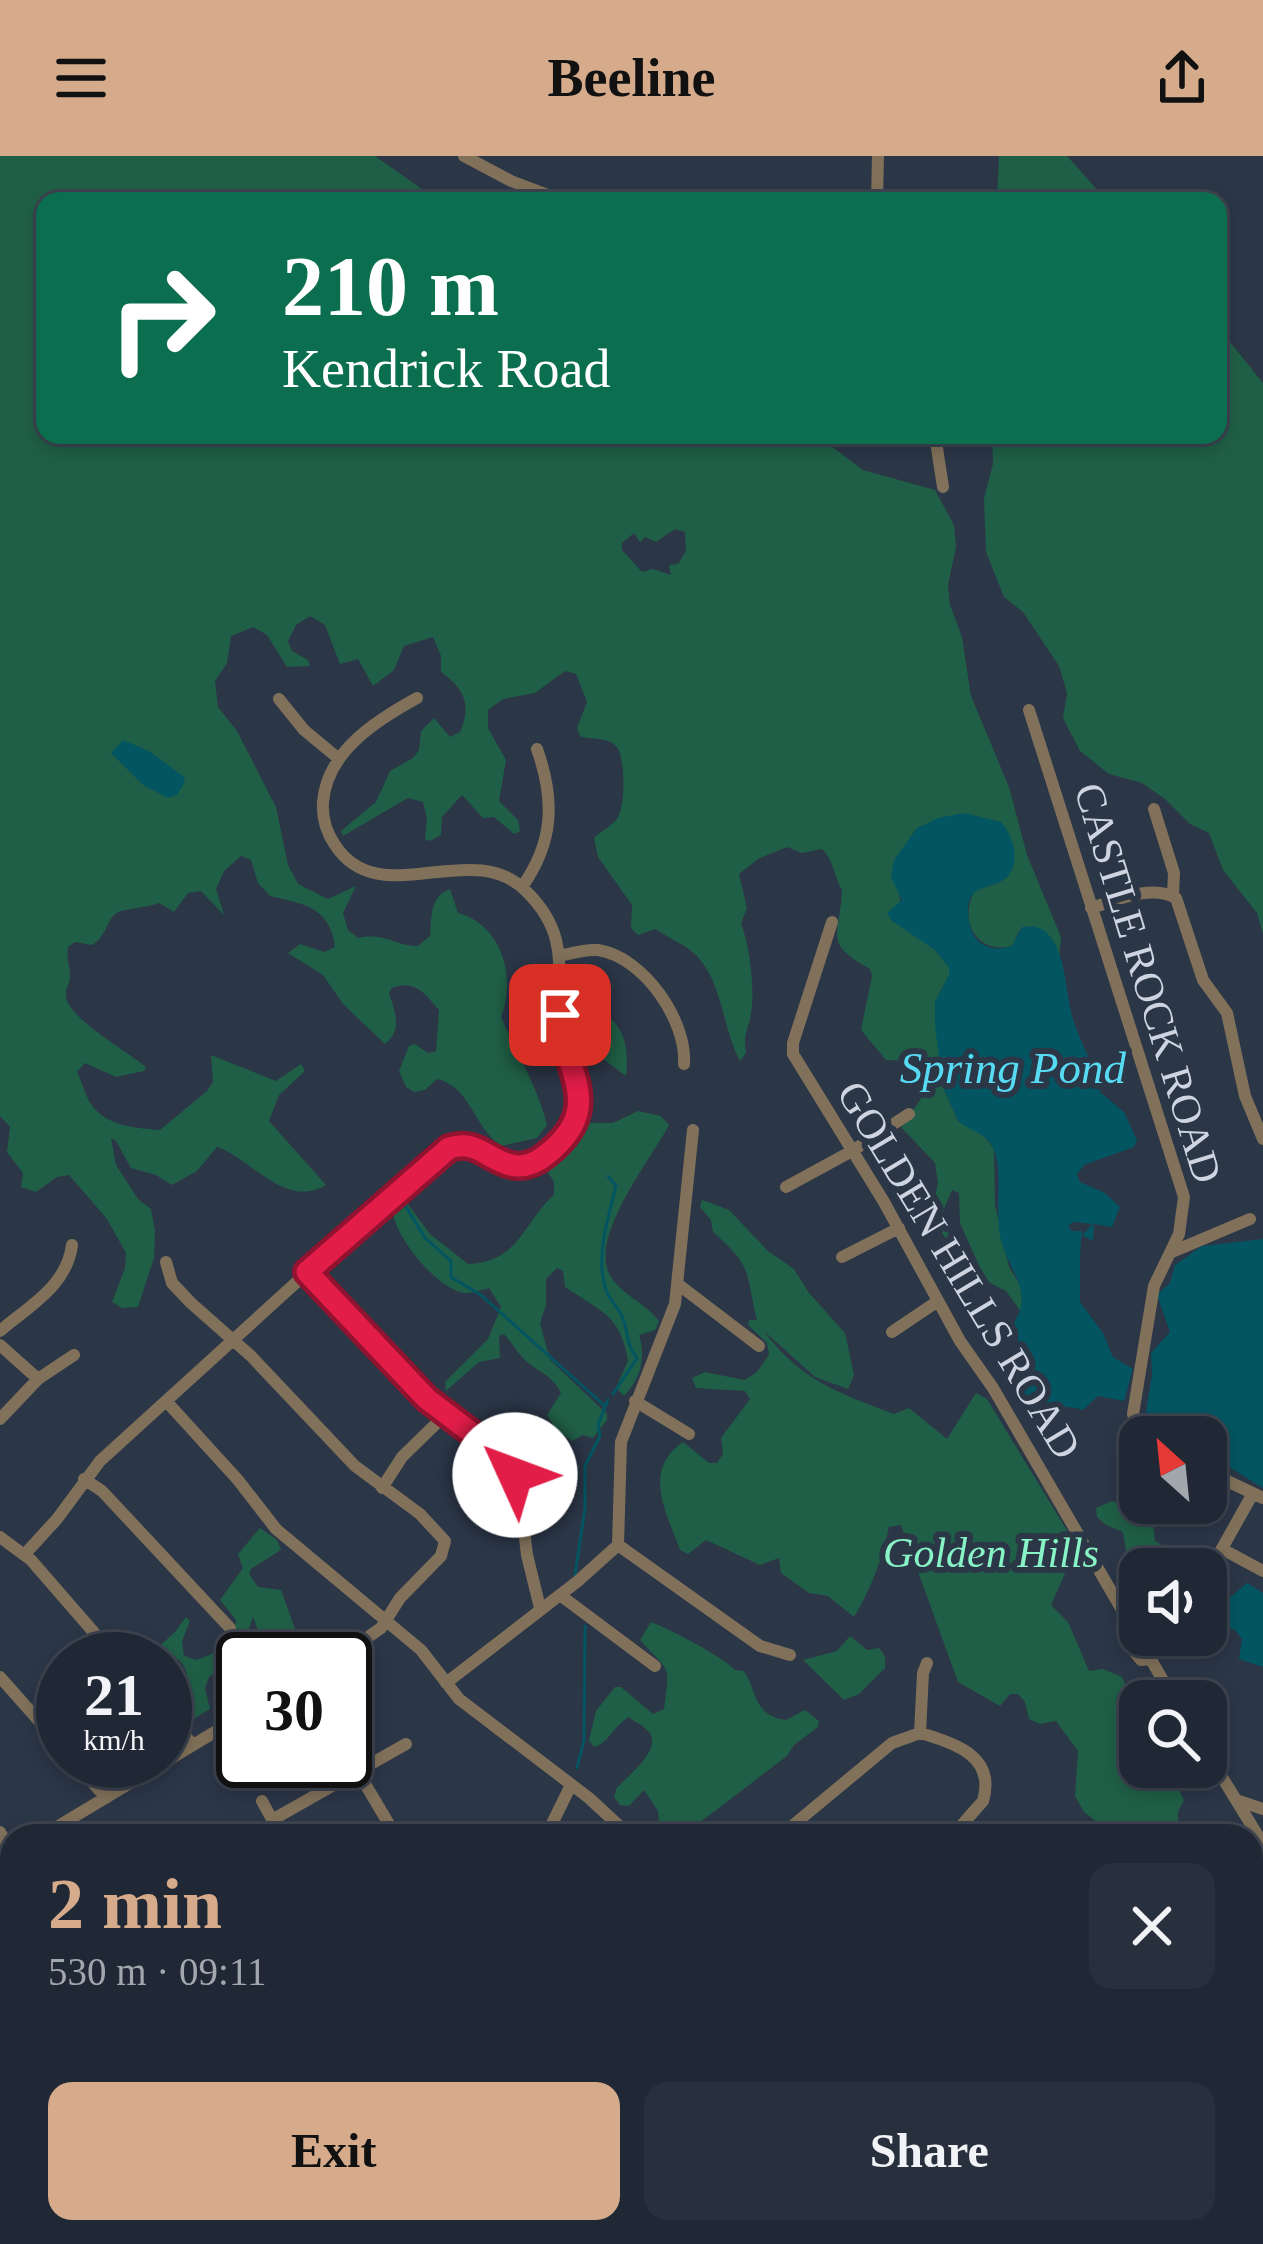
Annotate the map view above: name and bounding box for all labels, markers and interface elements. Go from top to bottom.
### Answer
icon: menu [48,45,114,111]
icon: share [1149,45,1215,111]
text: Beeline [548,48,715,108]
icon: right [84,240,240,396]
text: 210 m [282,240,499,333]
text: Kendrick Road [282,339,610,399]
street label: CASTLE ROCK ROAD [1065,778,1231,1188]
pin [509,964,611,1066]
icon: arrive [527,982,593,1048]
water label: Spring Pond [900,1043,1127,1093]
street label: GOLDEN HILLS ROAD [828,1073,1090,1467]
position arrow [452,1412,578,1538]
north arrow [1119,1416,1227,1524]
map controls [1119,1416,1227,1788]
park label: Golden Hills [883,1530,1099,1576]
button: sound [1119,1548,1227,1656]
speed limit sign: 30 [216,1632,372,1788]
text: 21 [84,1662,144,1728]
button: search [1119,1680,1227,1788]
text: km/h [83,1723,145,1756]
button: close [1089,1863,1215,1989]
text: 2 min [48,1864,222,1944]
text: 530 m · 09:11 [48,1950,266,1993]
button: Exit [48,2082,620,2220]
button: Share [644,2082,1215,2220]

